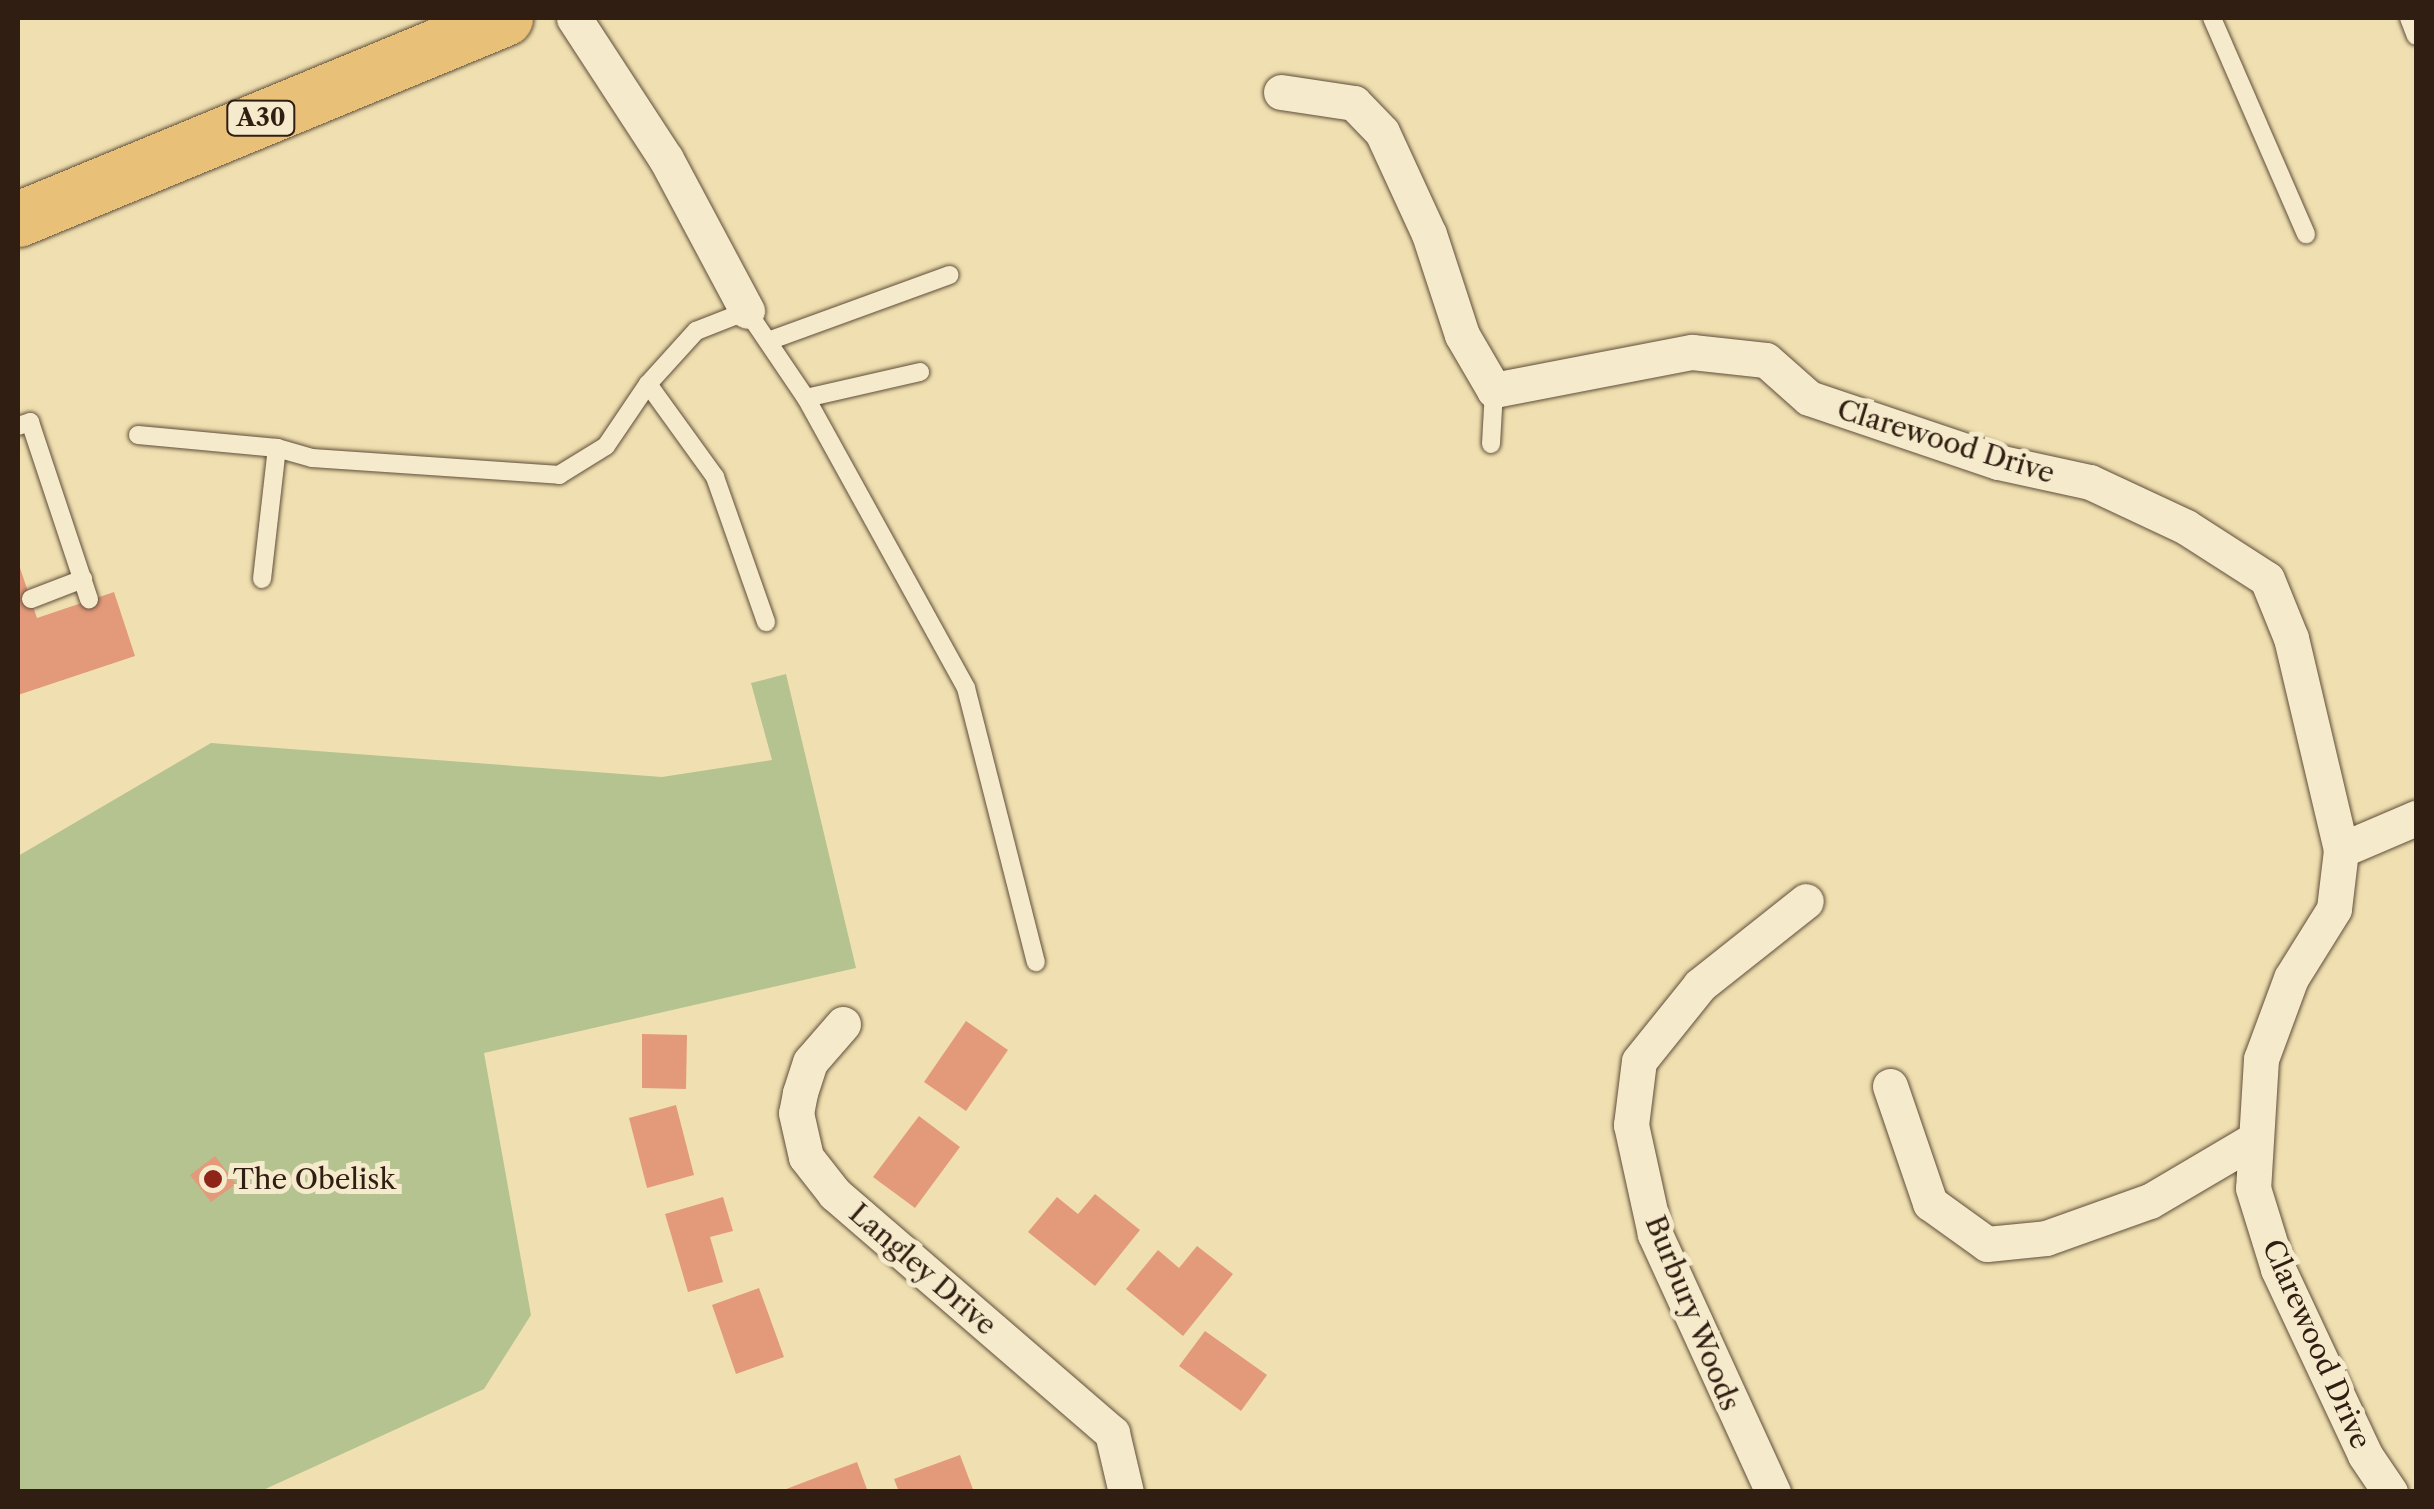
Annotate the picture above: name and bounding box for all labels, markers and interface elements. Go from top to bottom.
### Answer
road number: A30 [226,98,296,138]
street label: Clarewood Drive [1833,392,2059,490]
place label: The Obelisk [233,1162,396,1196]
marker: The Obelisk [202,1168,224,1190]
street label: Langley Drive [842,1196,1004,1342]
street label: Burbury Woods [1638,1210,1748,1416]
street label: Clarewood Drive [2256,1234,2378,1454]

